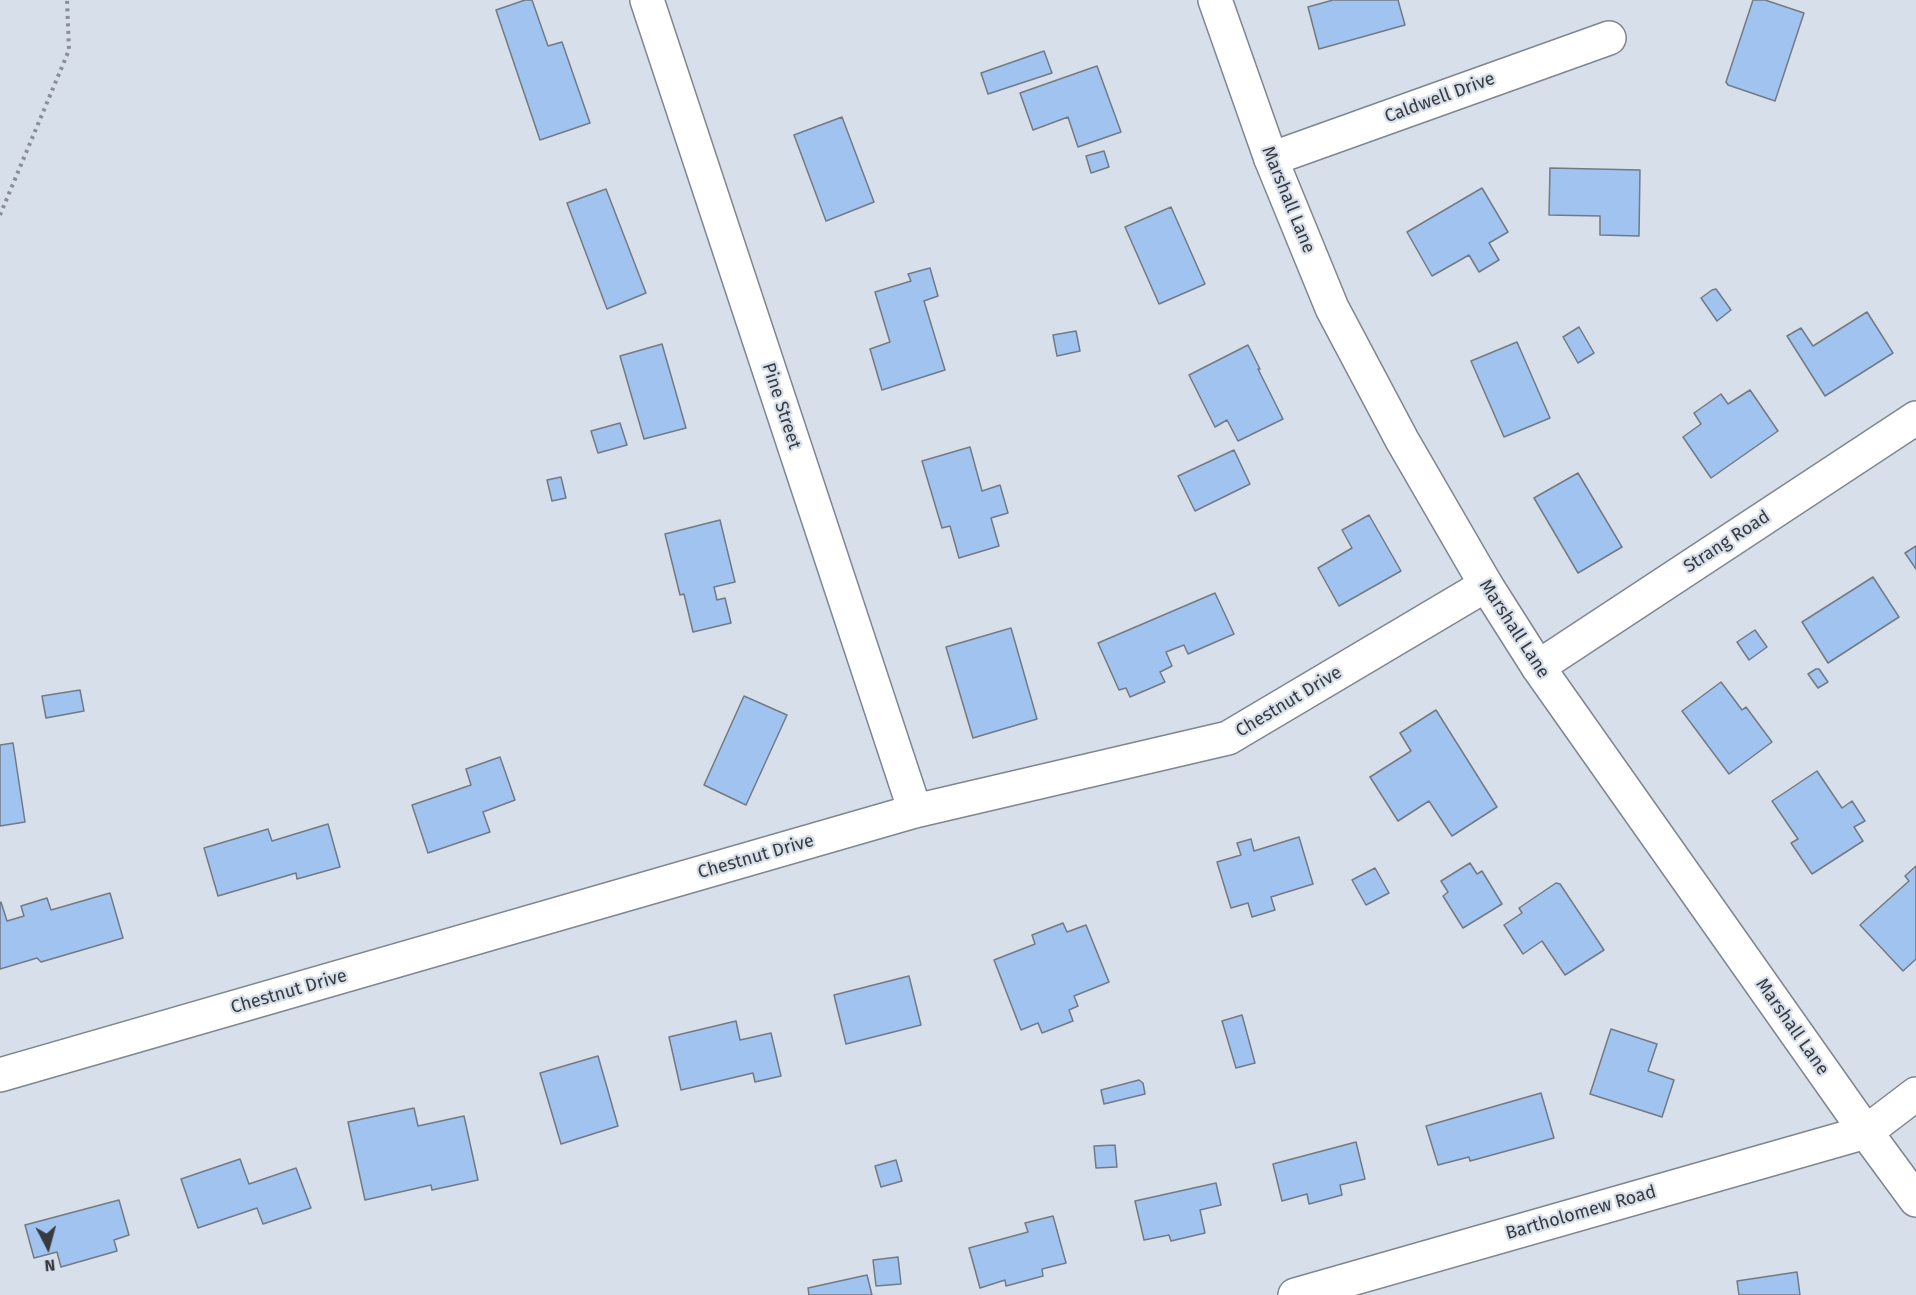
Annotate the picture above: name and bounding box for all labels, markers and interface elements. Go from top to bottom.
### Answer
street label: Caldwell Drive [1382,68,1498,128]
street label: Marshall Lane [1257,143,1319,257]
street label: Pine Street [757,360,805,452]
street label: Strang Road [1680,506,1774,578]
street label: Marshall Lane [1474,576,1554,682]
street label: Chestnut Drive [1232,662,1346,742]
street label: Chestnut Drive [696,830,816,884]
street label: Chestnut Drive [229,965,349,1019]
street label: Marshall Lane [1751,974,1833,1080]
street label: Bartholomew Road [1503,1181,1659,1245]
north arrow [18,1217,78,1277]
text: N [44,1255,56,1275]

